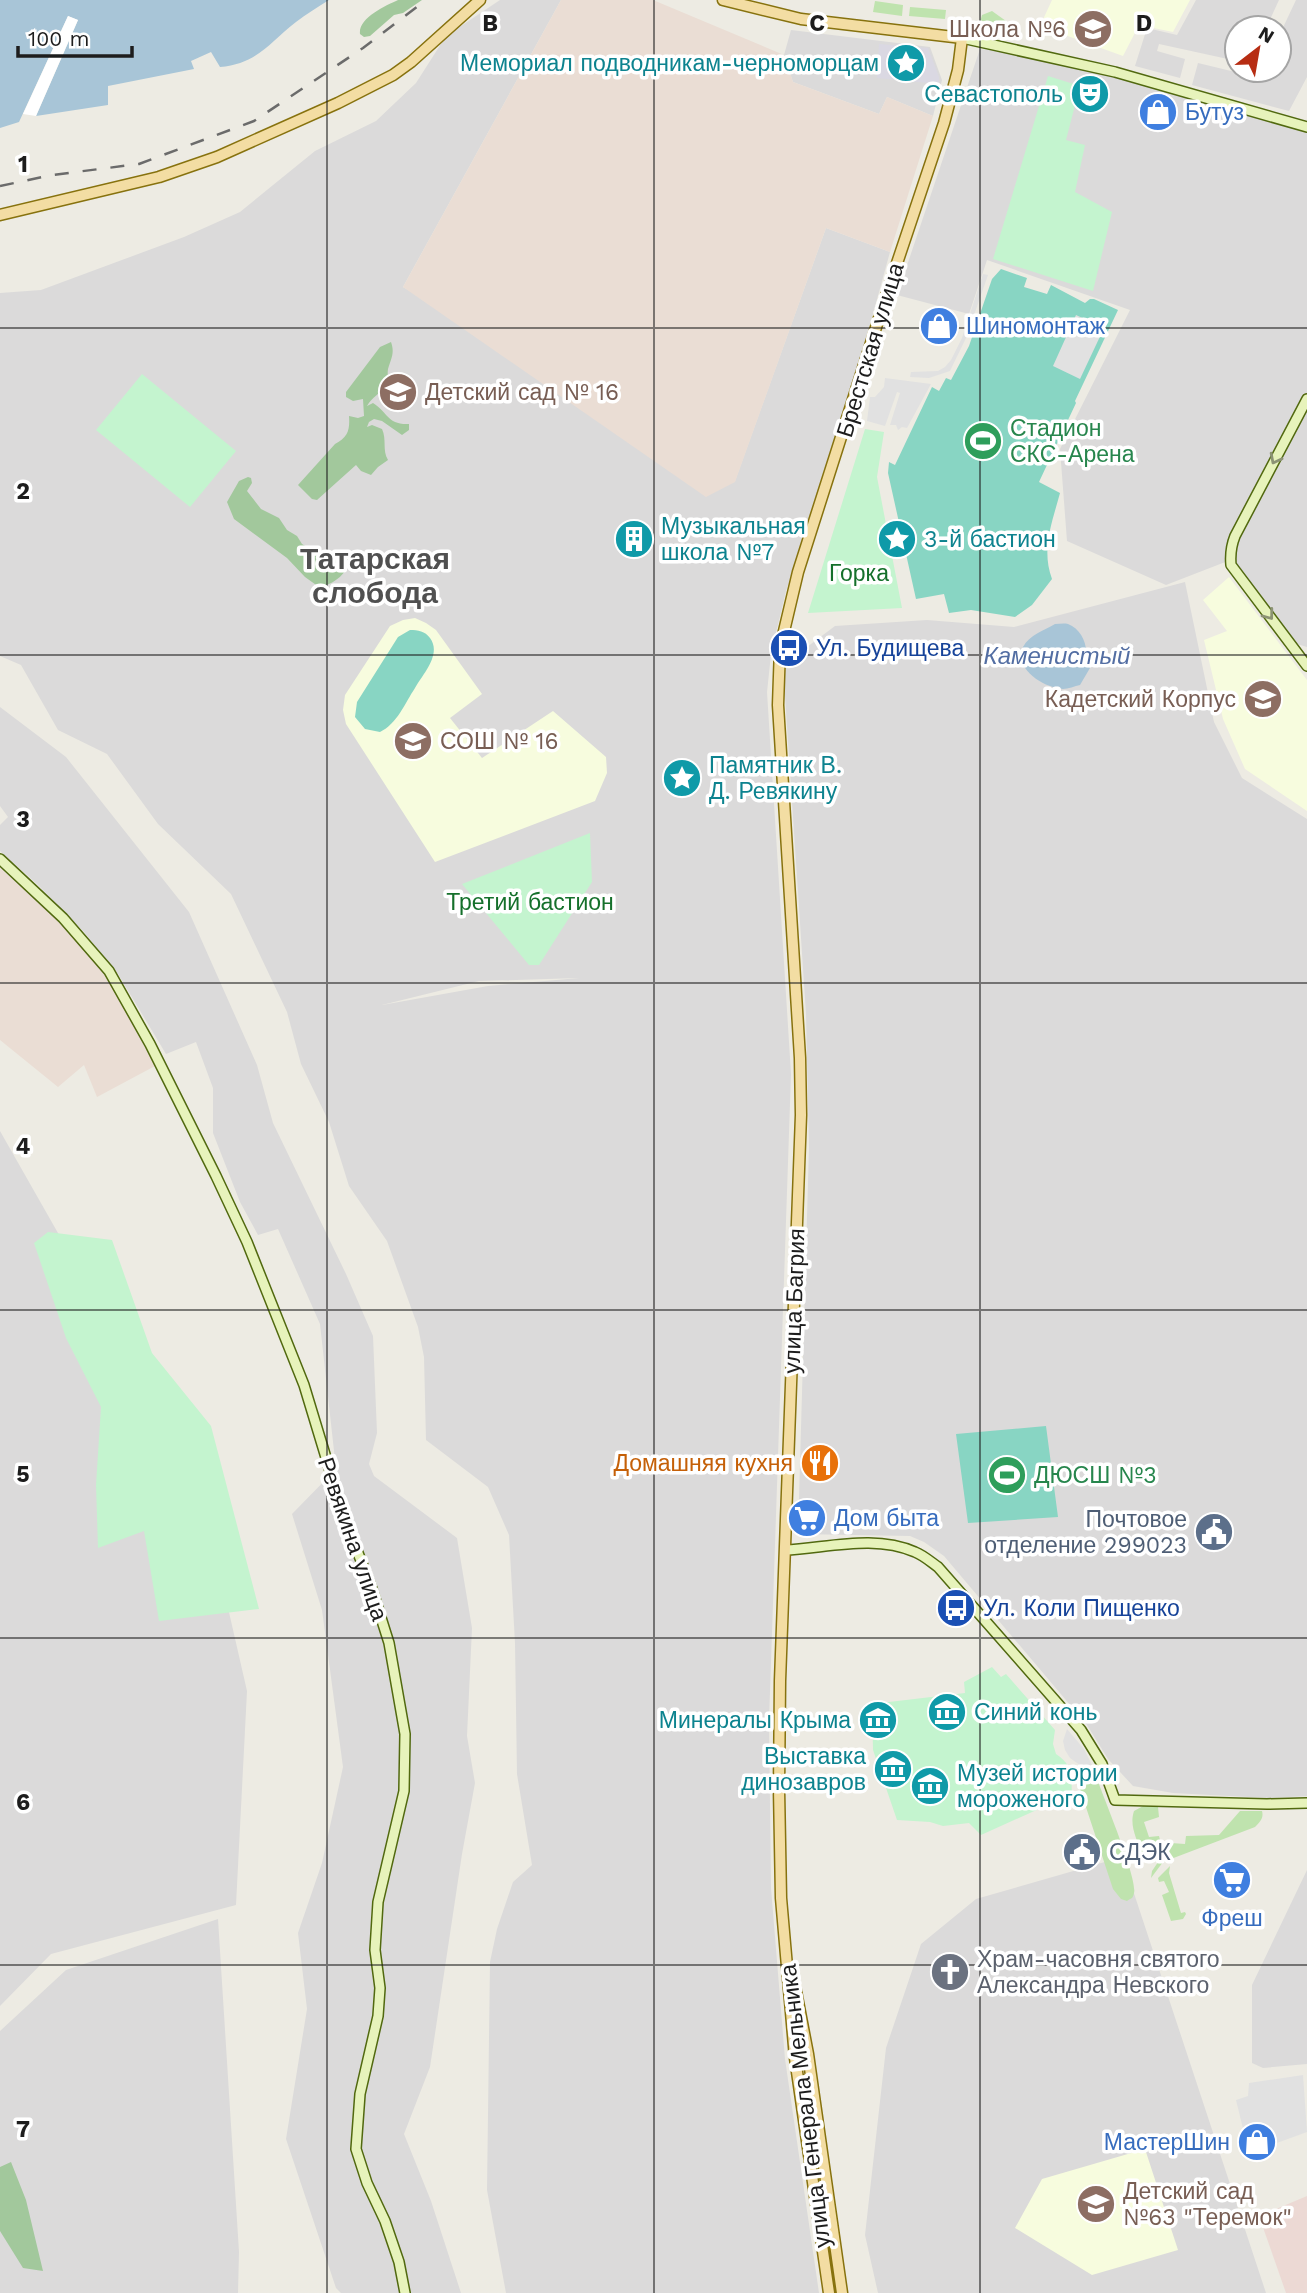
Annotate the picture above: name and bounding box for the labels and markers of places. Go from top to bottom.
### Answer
school or university icon: Школа №6 [1072,8,1114,50]
place label: Школа №6 [949,16,1066,43]
place icon: Мемориал подводникам-черноморцам [885,42,927,84]
place label: Мемориал подводникам-черноморцам [460,50,879,77]
theatre icon: Севастополь [1069,73,1111,115]
place label: Севастополь [924,81,1063,108]
shop icon: Бутуз [1137,91,1179,133]
place label: Бутуз [1185,99,1244,126]
shop icon: Шиномонтаж [918,305,960,347]
place label: Шиномонтаж [966,313,1106,340]
school or university icon: Детский сад № 16 [377,371,419,413]
place label: Детский сад № 16 [425,379,619,406]
place label: Стадион СКС-Арена [1010,415,1135,468]
sports icon: Стадион СКС-Арена [962,420,1004,462]
place label: Музыкальная школа №7 [661,513,806,566]
building icon: Музыкальная школа №7 [613,518,655,560]
place icon: 3-й бастион [876,518,918,560]
place label: 3-й бастион [924,526,1056,553]
bus stop icon: Ул. Будищева [768,627,810,669]
place label: Ул. Будищева [816,635,964,662]
school or university icon: Кадетский Корпус [1242,678,1284,720]
place label: Кадетский Корпус [1045,686,1236,713]
school or university icon: СОШ № 16 [392,720,434,762]
place label: СОШ № 16 [440,728,558,755]
place label: Памятник В. Д. Ревякину [709,752,842,805]
place icon: Памятник В. Д. Ревякину [661,757,703,799]
restaurant icon: Домашняя кухня [799,1442,841,1484]
place label: Домашняя кухня [613,1450,793,1477]
sports icon: ДЮСШ №3 [986,1454,1028,1496]
place label: ДЮСШ №3 [1034,1462,1157,1489]
supermarket icon: Дом быта [786,1497,828,1539]
place label: Дом быта [834,1505,939,1532]
place label: Почтовое отделение 299023 [984,1506,1187,1559]
public building icon: Почтовое отделение 299023 [1193,1511,1235,1553]
bus stop icon: Ул. Коли Пищенко [935,1587,977,1629]
place label: Ул. Коли Пищенко [983,1595,1180,1622]
museum icon: Синий конь [926,1691,968,1733]
museum icon: Минералы Крыма [857,1699,899,1741]
place label: Синий конь [974,1699,1098,1726]
place label: Минералы Крыма [659,1707,851,1734]
place label: Выставка динозавров [741,1743,866,1796]
museum icon: Выставка динозавров [872,1748,914,1790]
place label: Музей истории мороженого [957,1760,1118,1813]
museum icon: Музей истории мороженого [909,1765,951,1807]
public building icon: СДЭК [1061,1831,1103,1873]
place label: СДЭК [1109,1839,1171,1866]
supermarket icon: Фреш [1211,1859,1253,1901]
place label: Фреш [1201,1905,1263,1932]
place label: Храм-часовня святого Александра Невского [977,1946,1220,1999]
church icon: Храм-часовня святого Александра Невского [929,1951,971,1993]
shop icon: МастерШин [1236,2121,1278,2163]
place label: МастерШин [1104,2129,1230,2156]
place label: Детский сад №63 "Теремок" [1123,2178,1292,2231]
school or university icon: Детский сад №63 "Теремок" [1075,2183,1117,2225]

